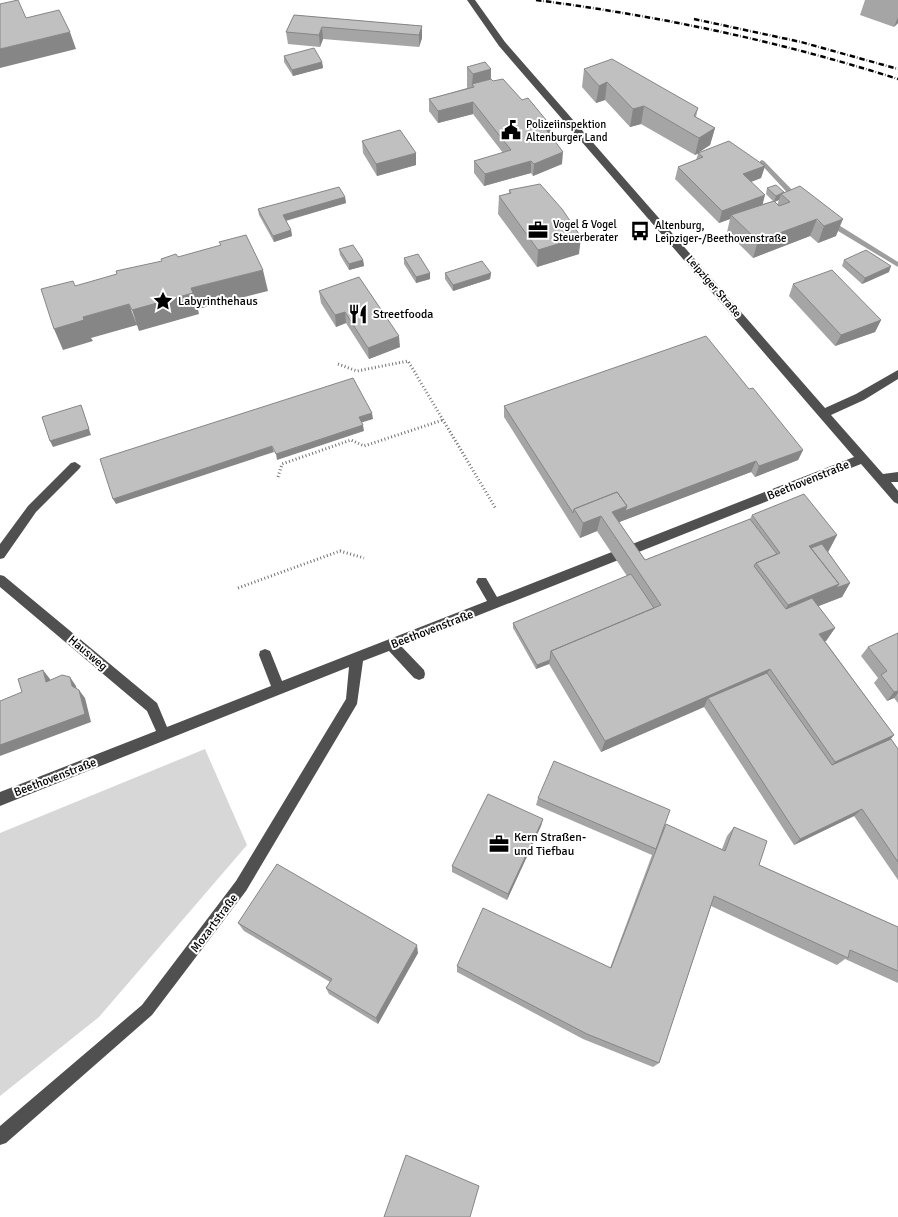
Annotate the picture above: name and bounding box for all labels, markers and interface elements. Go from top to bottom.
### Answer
place label: Polizeiinspektion Altenburger Land [526,118,608,144]
public building icon: Polizeiinspektion Altenburger Land [500,119,522,141]
place label: Vogel & Vogel Steuerberater [553,218,618,244]
office icon: Vogel & Vogel Steuerberater [527,219,549,241]
place label: Altenburg, Leipziger-/Beethovenstraße [655,219,787,245]
bus stop icon: Altenburg, Leipziger-/Beethovenstraße [629,220,651,242]
street label: Leipziger Straße [683,253,744,320]
place icon: Labyrinthehaus [152,290,174,312]
place label: Labyrinthehaus [178,294,258,309]
restaurant icon: Streetfooda [347,303,369,325]
place label: Streetfooda [373,307,433,322]
street label: Beethovenstraße [765,457,852,504]
street label: Beethovenstraße [389,607,476,652]
street label: Hausweg [65,633,110,674]
street label: Beethovenstraße [12,755,99,800]
place label: Kern Straßen- und Tiefbau [514,830,586,859]
office icon: Kern Straßen- und Tiefbau [488,833,510,855]
street label: Mozartstraße [188,891,241,956]

